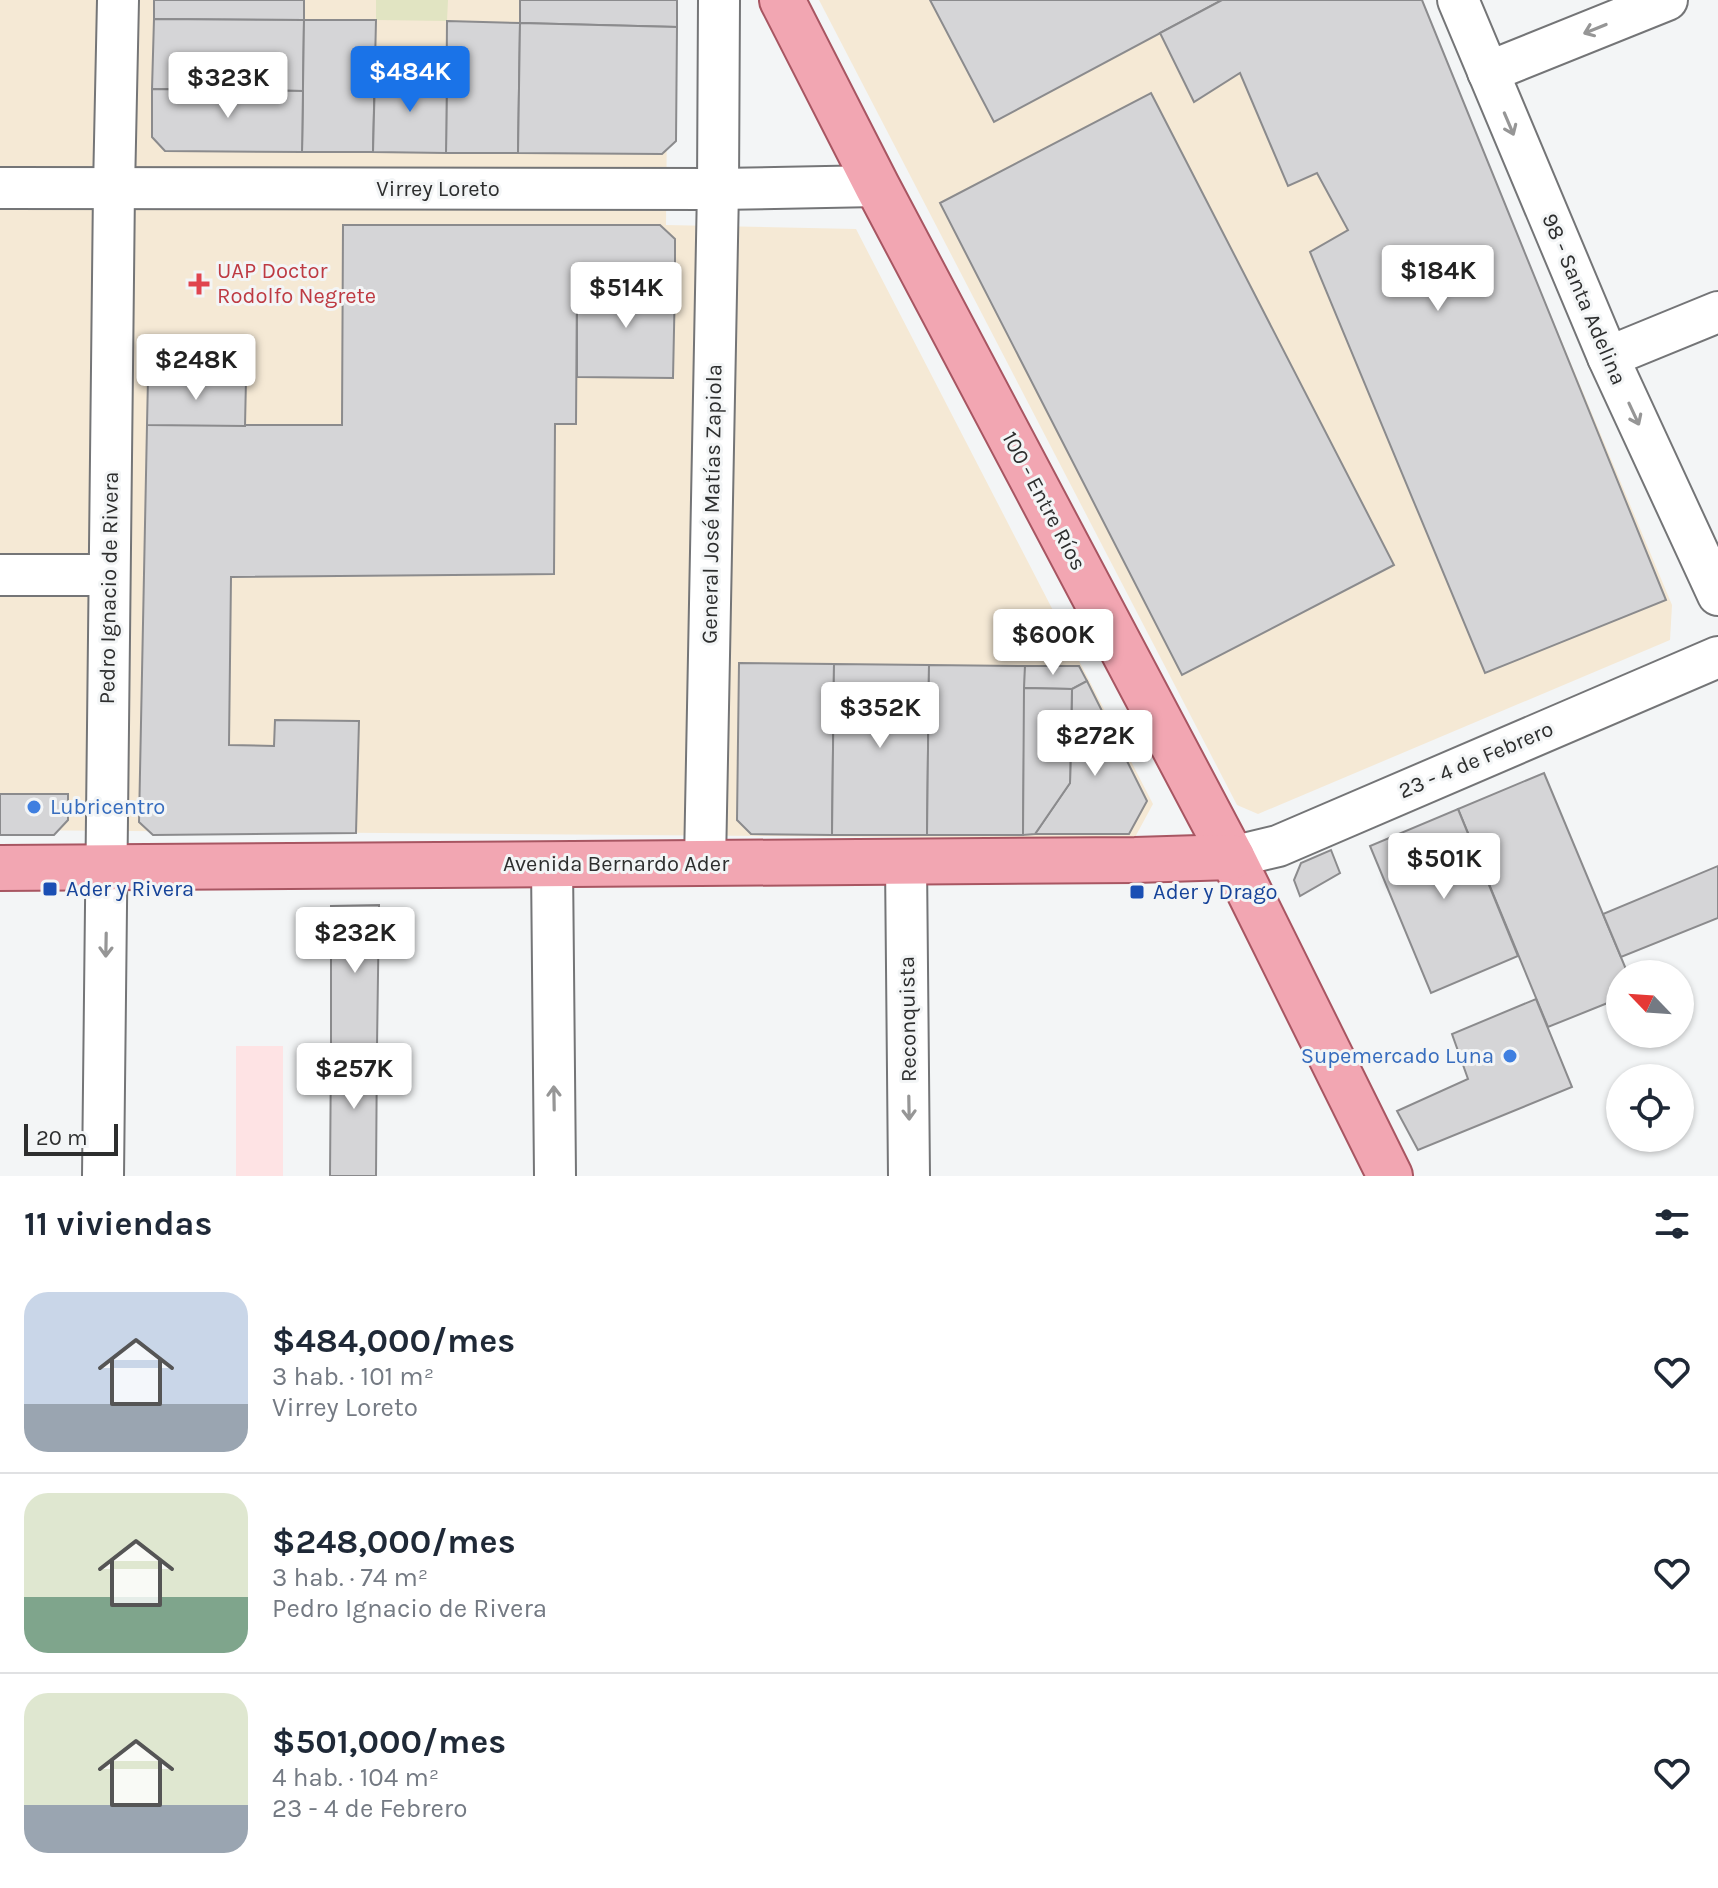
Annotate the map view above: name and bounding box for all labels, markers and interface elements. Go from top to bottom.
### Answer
one-way arrow [1583,23,1608,37]
pin: $484K [354,46,466,114]
pin: $323K [172,52,284,120]
text: $484K [369,56,451,87]
text: $323K [187,62,270,93]
one-way arrow [1503,111,1518,136]
street label: Virrey Loreto [376,176,500,202]
street label: 98 - Santa Adelina [1536,209,1632,389]
pin: $184K [1382,245,1494,313]
text: $184K [1400,255,1476,286]
place label: UAP Doctor Rodolfo Negrete [217,258,376,309]
pin: $514K [570,262,682,330]
text: $514K [589,272,663,303]
marker: UAP Doctor Rodolfo Negrete [188,273,210,295]
pin: $248K [140,334,252,402]
text: $248K [155,344,237,375]
street label: General José Matías Zapiola [697,364,727,644]
one-way arrow [1627,402,1642,426]
street label: 100 - Entre Ríos [996,427,1092,575]
street label: Pedro Ignacio de Rivera [94,471,124,705]
pin: $600K [997,609,1109,677]
text: $600K [1011,619,1095,650]
pin: $352K [824,682,936,750]
text: $352K [839,692,921,723]
pin: $272K [1039,710,1151,778]
street label: 23 - 4 de Febrero [1395,716,1557,804]
text: $272K [1055,720,1135,751]
place label: Lubricentro [50,794,165,820]
marker: Lubricentro [25,798,43,816]
pin: $501K [1388,833,1500,901]
text: $501K [1406,843,1482,874]
street label: Avenida Bernardo Ader [503,851,729,877]
place label: Ader y Rivera [66,876,194,902]
place label: Ader y Drago [1153,879,1278,905]
marker: Ader y Rivera [41,880,59,898]
marker: Ader y Drago [1128,883,1146,901]
pin: $232K [299,907,411,975]
text: $232K [314,917,396,948]
one-way arrow [98,931,114,958]
street label: Reconquista [894,956,922,1082]
north arrow [1606,960,1694,1048]
map controls [1606,960,1694,1152]
pin: $257K [298,1043,410,1111]
place label: Supemercado Luna [1301,1043,1494,1069]
marker: Supemercado Luna [1501,1047,1519,1065]
text: $257K [315,1053,393,1084]
button: locate [1606,1064,1694,1152]
one-way arrow [546,1085,562,1112]
one-way arrow [901,1094,917,1121]
scale bar [24,1120,118,1156]
text: 20 m [36,1125,88,1151]
icon: filters [1650,1202,1694,1246]
text: 11 viviendas [24,1204,212,1244]
text: $484,000/mes [272,1321,515,1361]
icon: home [88,1324,184,1420]
icon: heart [1650,1350,1694,1394]
text: 3 hab. · 101 m² [272,1361,434,1392]
text: Virrey Loreto [272,1392,418,1423]
text: $248,000/mes [272,1522,516,1562]
icon: home [88,1525,184,1621]
icon: heart [1650,1551,1694,1595]
text: 3 hab. · 74 m² [272,1562,428,1593]
text: Pedro Ignacio de Rivera [272,1593,547,1624]
text: $501,000/mes [272,1722,506,1762]
icon: home [88,1725,184,1821]
icon: heart [1650,1751,1694,1795]
text: 4 hab. · 104 m² [272,1762,439,1793]
text: 23 - 4 de Febrero [272,1793,467,1824]

